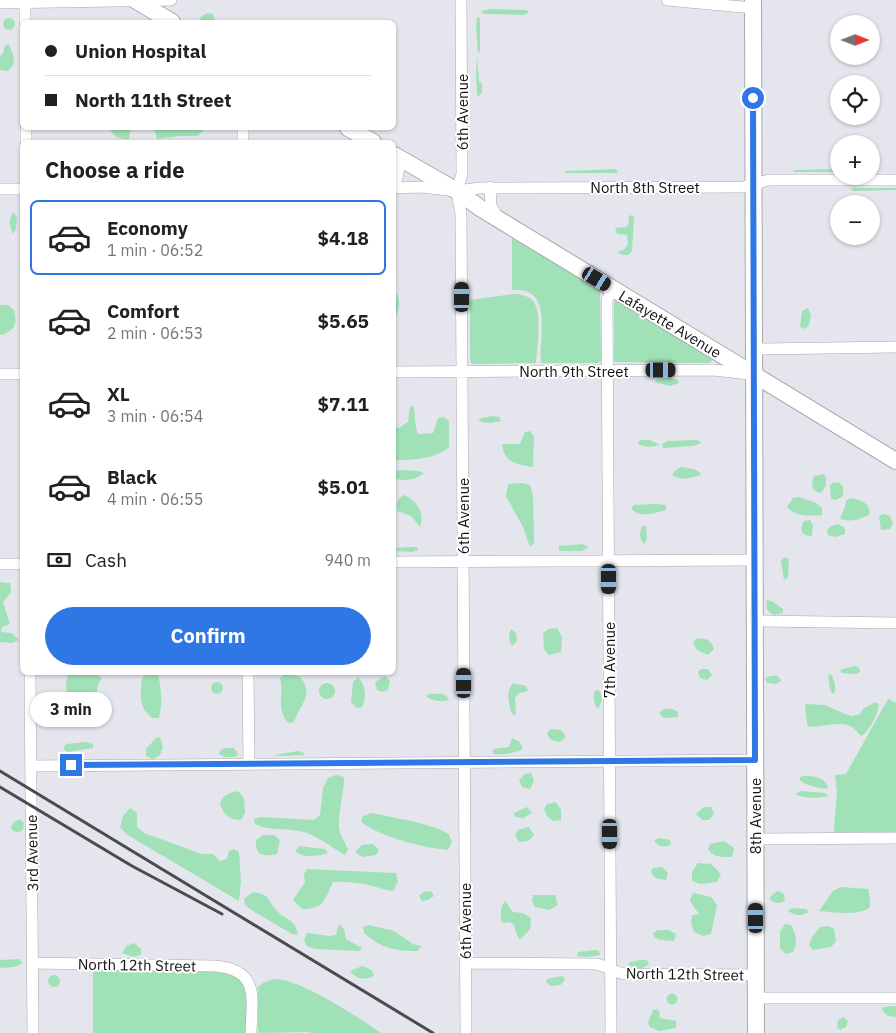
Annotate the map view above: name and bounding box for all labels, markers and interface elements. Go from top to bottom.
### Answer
north arrow [830,15,880,65]
map controls [830,15,880,245]
text: Union Hospital [75,39,206,63]
street label: 6th Avenue [453,74,472,150]
button: locate [830,75,880,125]
route start [742,87,764,109]
text: North 11th Street [75,88,231,112]
button: + [830,135,880,185]
text: Choose a ride [45,155,185,184]
street label: North 8th Street [590,178,700,197]
button: − [830,195,880,245]
icon: car [47,215,92,260]
text: Economy [107,216,188,240]
text: $4.18 [317,226,369,250]
text: 1 min · 06:52 [107,240,203,260]
car [580,265,613,293]
car [454,282,469,312]
street label: Lafayette Avenue [615,286,725,362]
icon: car [47,298,92,343]
text: Comfort [107,299,180,323]
text: $5.65 [317,309,369,333]
text: 2 min · 06:53 [107,323,203,343]
street label: North 9th Street [519,362,629,381]
car [646,363,676,378]
icon: car [47,381,92,426]
text: XL [107,382,130,406]
text: $7.11 [317,392,369,416]
text: 3 min · 06:54 [107,406,203,426]
icon: car [47,464,92,509]
text: Black [107,465,157,489]
text: $5.01 [317,475,369,499]
street label: 6th Avenue [454,478,473,554]
text: 4 min · 06:55 [107,489,203,509]
icon: cash [45,546,73,574]
text: Cash [85,548,127,572]
text: 940 m [324,550,371,570]
car [601,564,616,594]
button: Confirm [45,607,371,665]
street label: 7th Avenue [600,622,619,698]
car [456,668,471,698]
callout: 3 min [30,692,112,728]
text: 3 min [50,699,92,719]
route end [60,754,82,776]
street label: 8th Avenue [746,778,765,854]
street label: 3rd Avenue [22,814,42,892]
car [602,819,617,849]
street label: 6th Avenue [456,883,475,959]
car [748,903,763,933]
street label: North 12th Street [78,954,196,976]
street label: North 12th Street [626,963,744,985]

